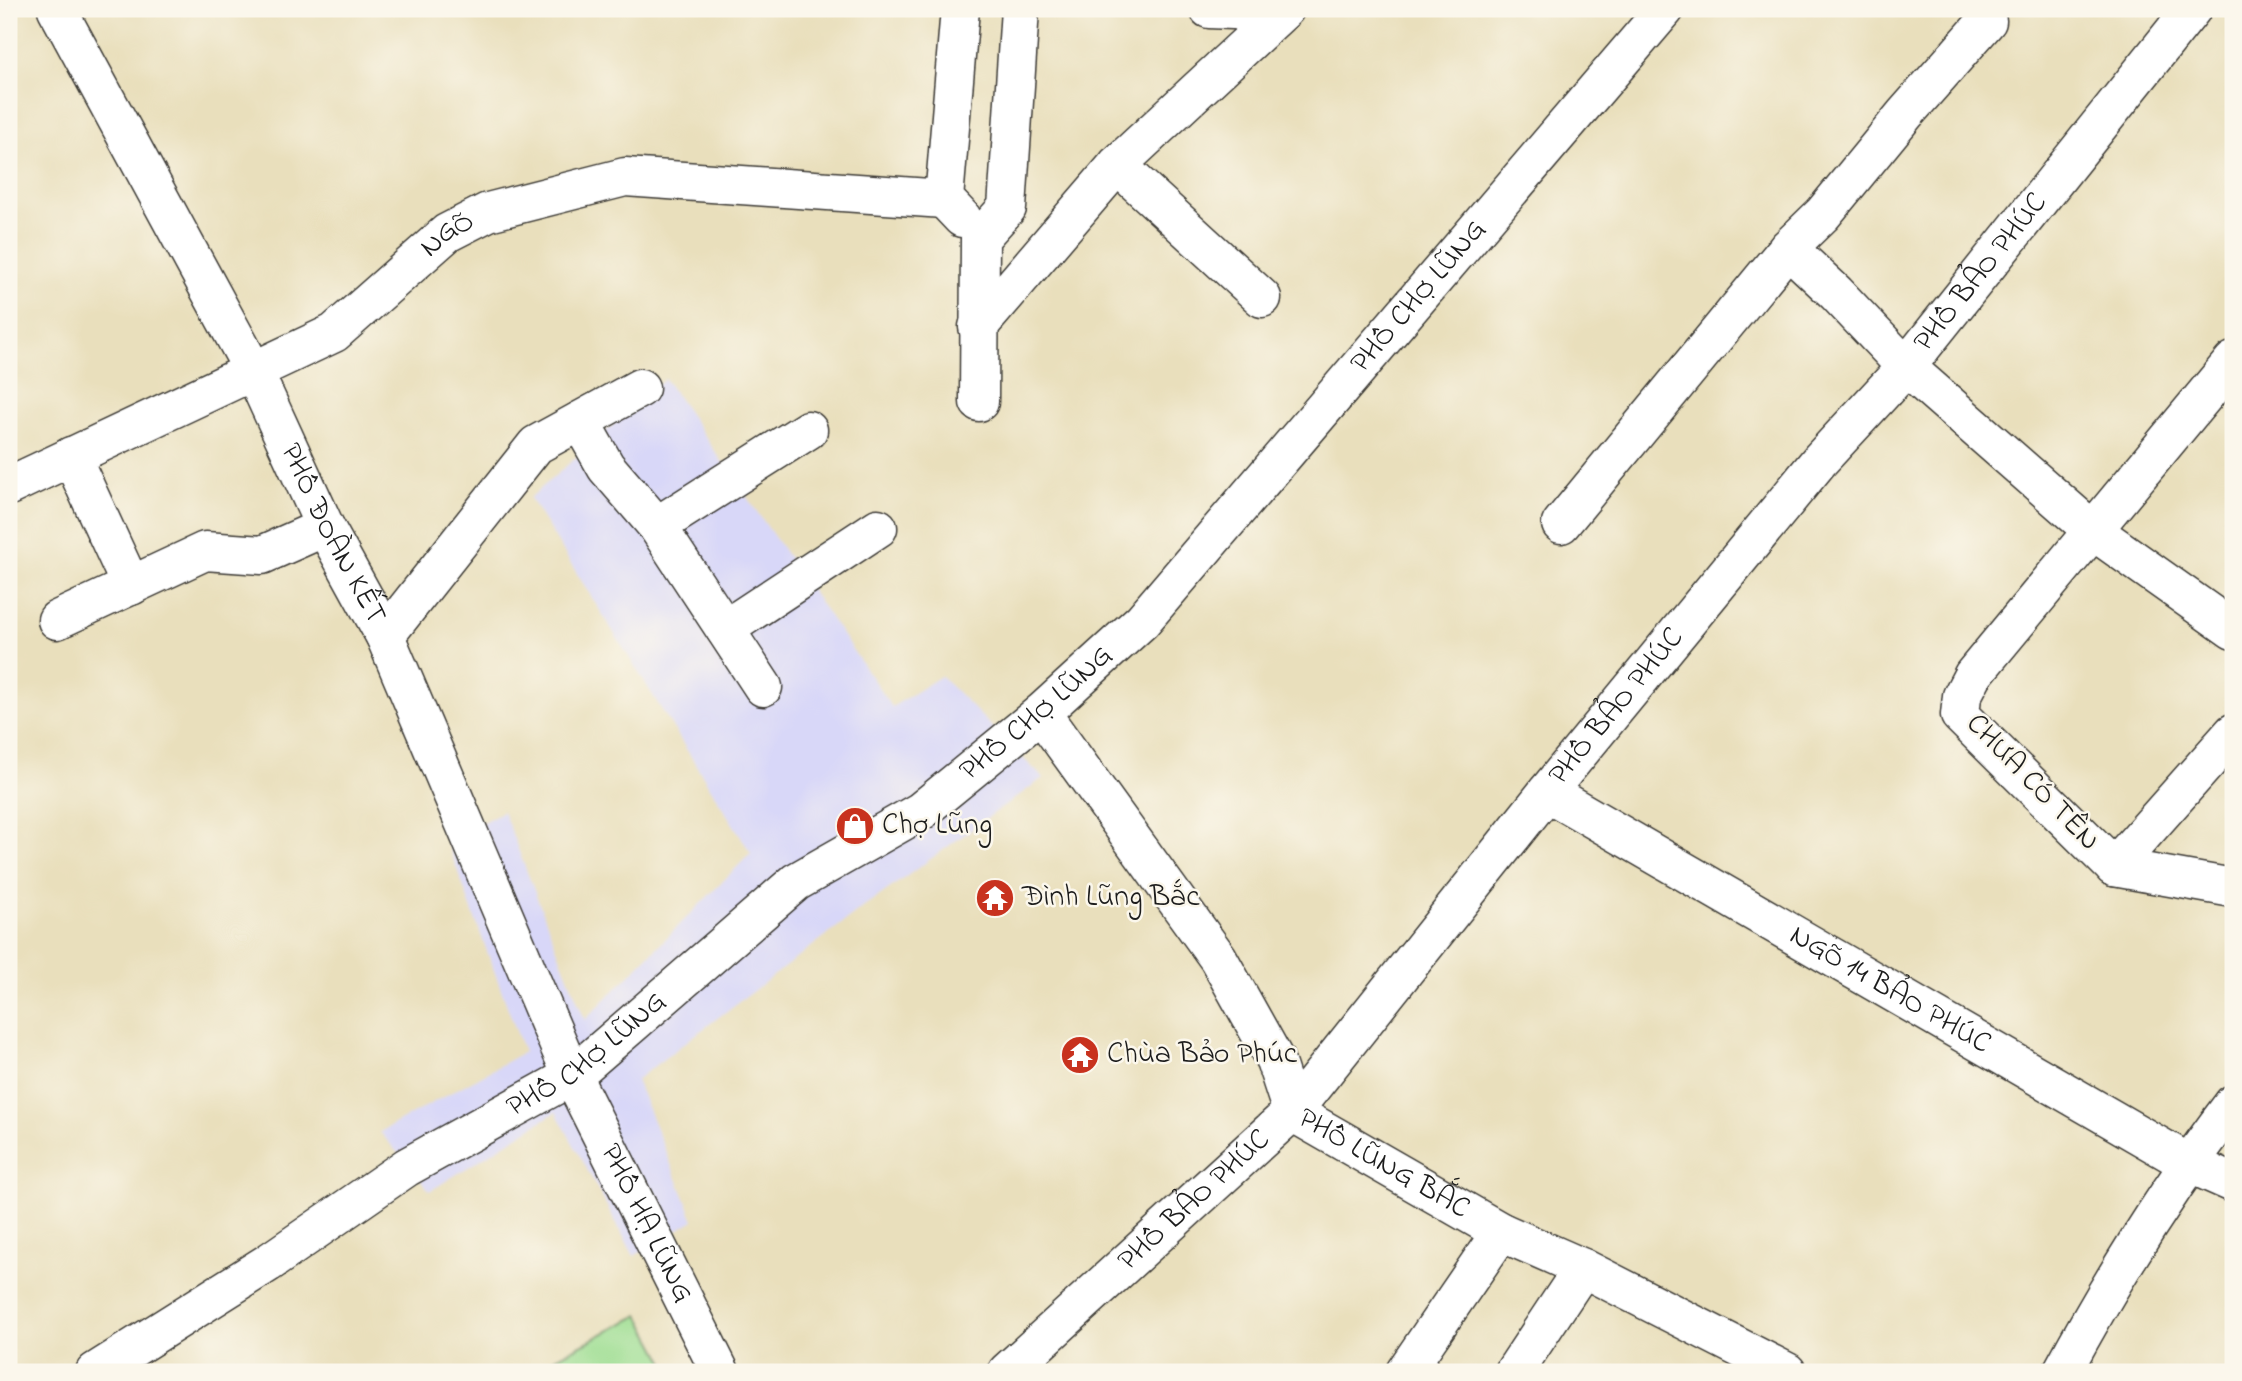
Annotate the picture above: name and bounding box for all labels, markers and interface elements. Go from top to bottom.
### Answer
street label: PHỐ BẢO PHÚC [1904,184,2059,362]
street label: NGÕ [410,201,482,269]
street label: PHỐ CHỢ LŨNG [1340,210,1498,383]
street label: PHỐ ĐOÀN KẾT [268,436,397,633]
street label: PHỐ BẢO PHÚC [1539,618,1695,796]
street label: PHỐ CHỢ LŨNG [950,635,1123,793]
street label: CHƯA CÓ TÊN [1955,704,2109,862]
place label: Chợ Lũng [882,804,992,848]
shop icon: Chợ Lũng [834,805,876,847]
place label: Đình Lũng Bắc [1021,876,1200,920]
temple icon: Đình Lũng Bắc [974,877,1016,919]
street label: NGÕ 14 BẢO PHÚC [1781,915,1999,1066]
street label: PHỐ CHỢ LŨNG [499,981,677,1130]
place label: Chùa Bảo Phúc [1107,1033,1298,1077]
temple icon: Chùa Bảo Phúc [1059,1034,1101,1076]
street label: PHỐ LŨNG BẮC [1289,1097,1477,1231]
street label: PHỐ BẢO PHÚC [1108,1119,1281,1282]
street label: PHỐ HẠ LŨNG [587,1136,704,1311]

